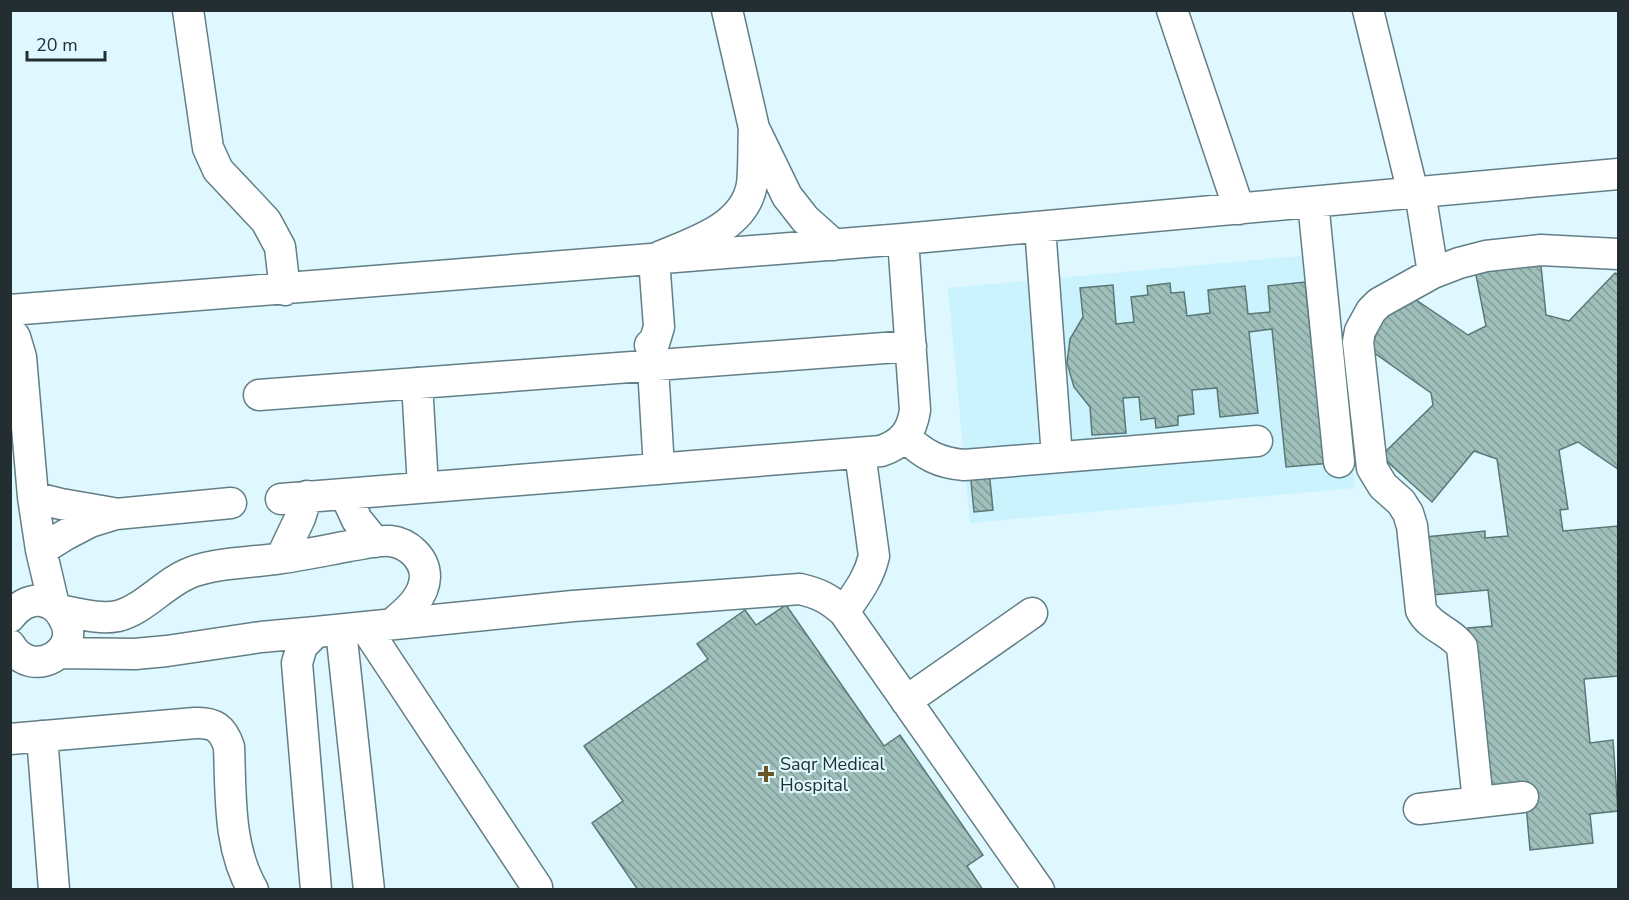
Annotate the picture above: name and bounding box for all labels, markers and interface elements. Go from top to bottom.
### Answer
scale bar [27,24,105,62]
text: 20 m [36,33,78,57]
place label: Saqr Medical Hospital [780,752,886,797]
marker: Saqr Medical Hospital [757,765,775,783]

